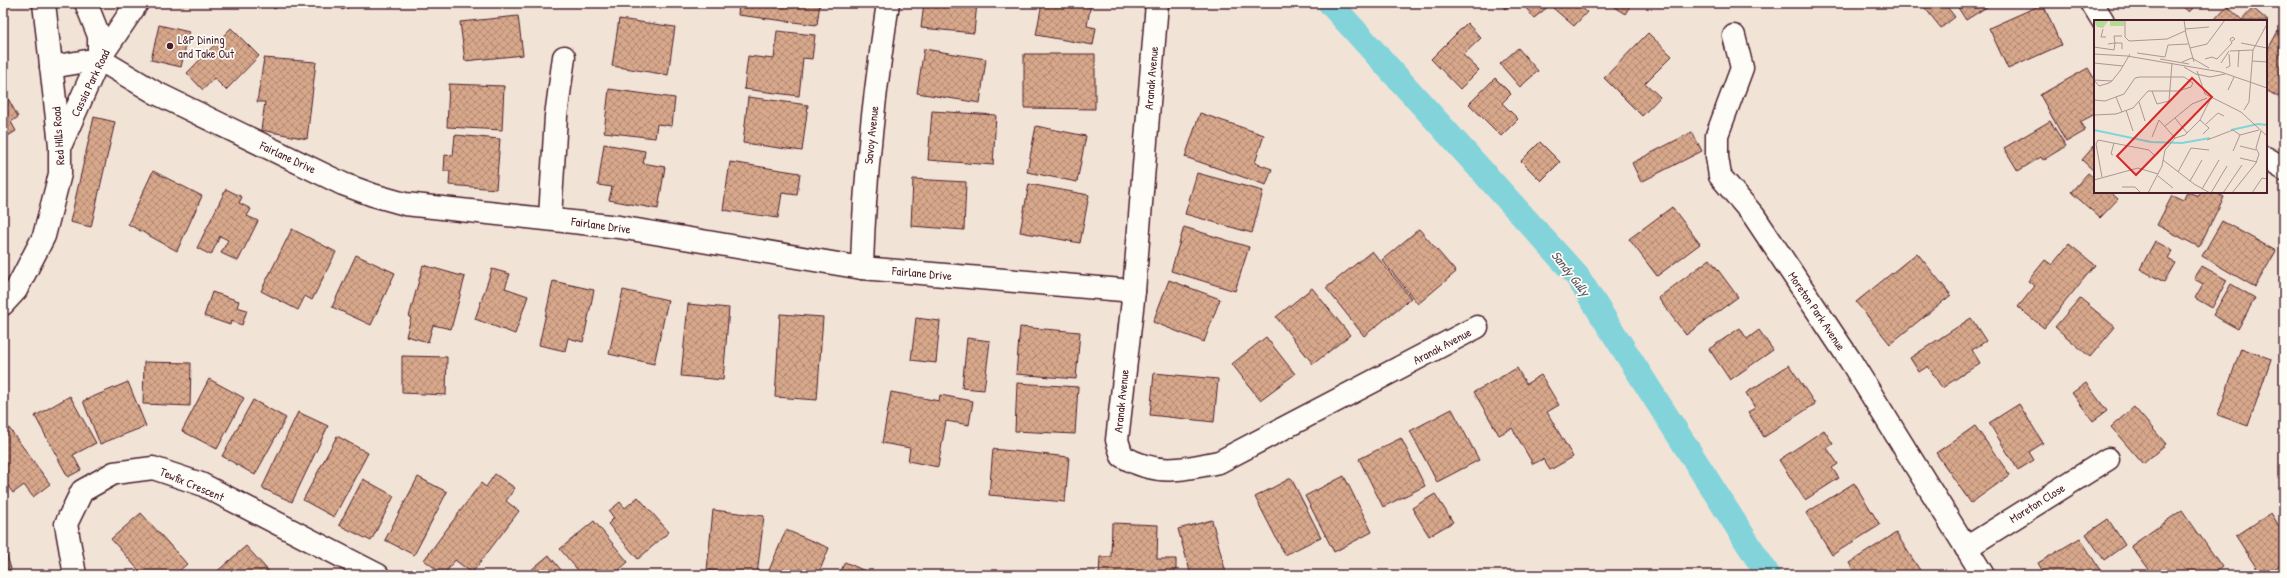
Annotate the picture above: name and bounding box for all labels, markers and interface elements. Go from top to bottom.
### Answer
inset map [2094,20,2267,193]
place label: L&P Dining and Take Out [178,31,235,62]
marker: L&P Dining and Take Out [165,41,175,51]
street label: Aranak Avenue [1140,45,1162,110]
street label: Cassia Park Road [66,46,114,120]
street label: Savoy Avenue [860,105,883,165]
street label: Red Hills Road [47,106,69,166]
street label: Fairlane Drive [256,136,319,177]
street label: Fairlane Drive [569,212,632,238]
water label: Sandy Gully [1548,247,1595,301]
street label: Fairlane Drive [890,262,953,284]
street label: Moreton Park Avenue [1784,268,1850,354]
street label: Aranak Avenue [1410,323,1474,368]
street label: Aranak Avenue [1109,368,1133,433]
street label: Tewfix Crescent [157,463,228,506]
street label: Moreton Close [2006,479,2068,527]

